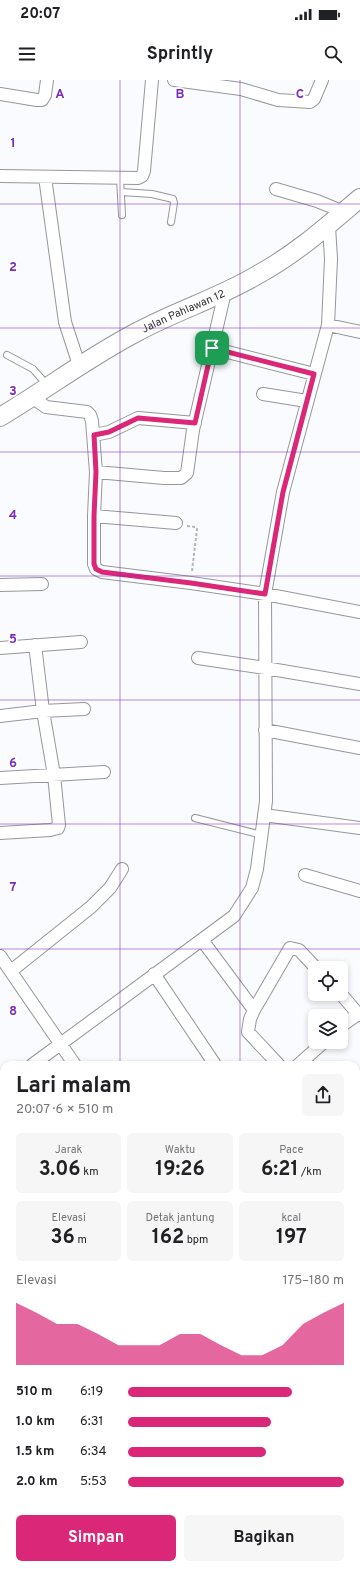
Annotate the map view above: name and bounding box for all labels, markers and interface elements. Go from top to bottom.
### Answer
text: 20:07 [20,5,60,24]
icon: menu [16,43,38,65]
text: Sprintly [147,43,213,66]
icon: search [322,43,344,65]
text: A [55,87,65,103]
text: B [176,87,185,103]
text: C [296,87,304,103]
text: 1 [10,136,16,152]
text: 2 [9,260,17,276]
street label: Jalan Pahlawan 12 [139,287,227,336]
pin [195,331,229,365]
icon: arrive [201,337,223,359]
text: 3 [9,384,17,400]
text: 4 [9,508,17,524]
text: 5 [9,632,17,648]
text: 6 [9,756,17,772]
text: 7 [10,880,17,896]
map controls [308,961,348,1049]
button: locate [308,961,348,1001]
text: 8 [9,1004,17,1020]
button: layers [308,1009,348,1049]
text: Lari malam [16,1073,131,1100]
button: share [302,1074,344,1116]
text: 20:07 · 6 × 510 m [16,1102,113,1118]
text: Jarak [55,1143,82,1157]
text: Waktu [165,1143,195,1157]
text: Pace [279,1143,303,1157]
text: 3.06 [39,1157,81,1183]
text: 19:26 [155,1157,205,1183]
text: 6:21 [261,1157,298,1183]
text: km [81,1165,99,1179]
text: /km [298,1165,322,1179]
text: Elevasi [52,1211,86,1225]
text: Detak jantung [146,1211,214,1225]
text: kcal [282,1211,301,1225]
text: 36 [51,1225,75,1251]
text: 162 [152,1225,184,1251]
text: 197 [276,1225,307,1251]
text: m [75,1233,87,1247]
text: bpm [184,1233,208,1247]
text: Elevasi [16,1273,57,1289]
text: 175–180 m [283,1273,344,1289]
text: 510 m [16,1384,52,1400]
text: 6:19 [80,1384,103,1400]
text: 1.0 km [16,1414,55,1430]
text: 6:31 [80,1414,103,1430]
text: 1.5 km [16,1444,54,1460]
text: 6:34 [80,1444,107,1460]
text: 2.0 km [16,1474,58,1490]
text: 5:53 [80,1474,107,1490]
button: Simpan [16,1515,176,1561]
button: Bagikan [184,1515,344,1561]

